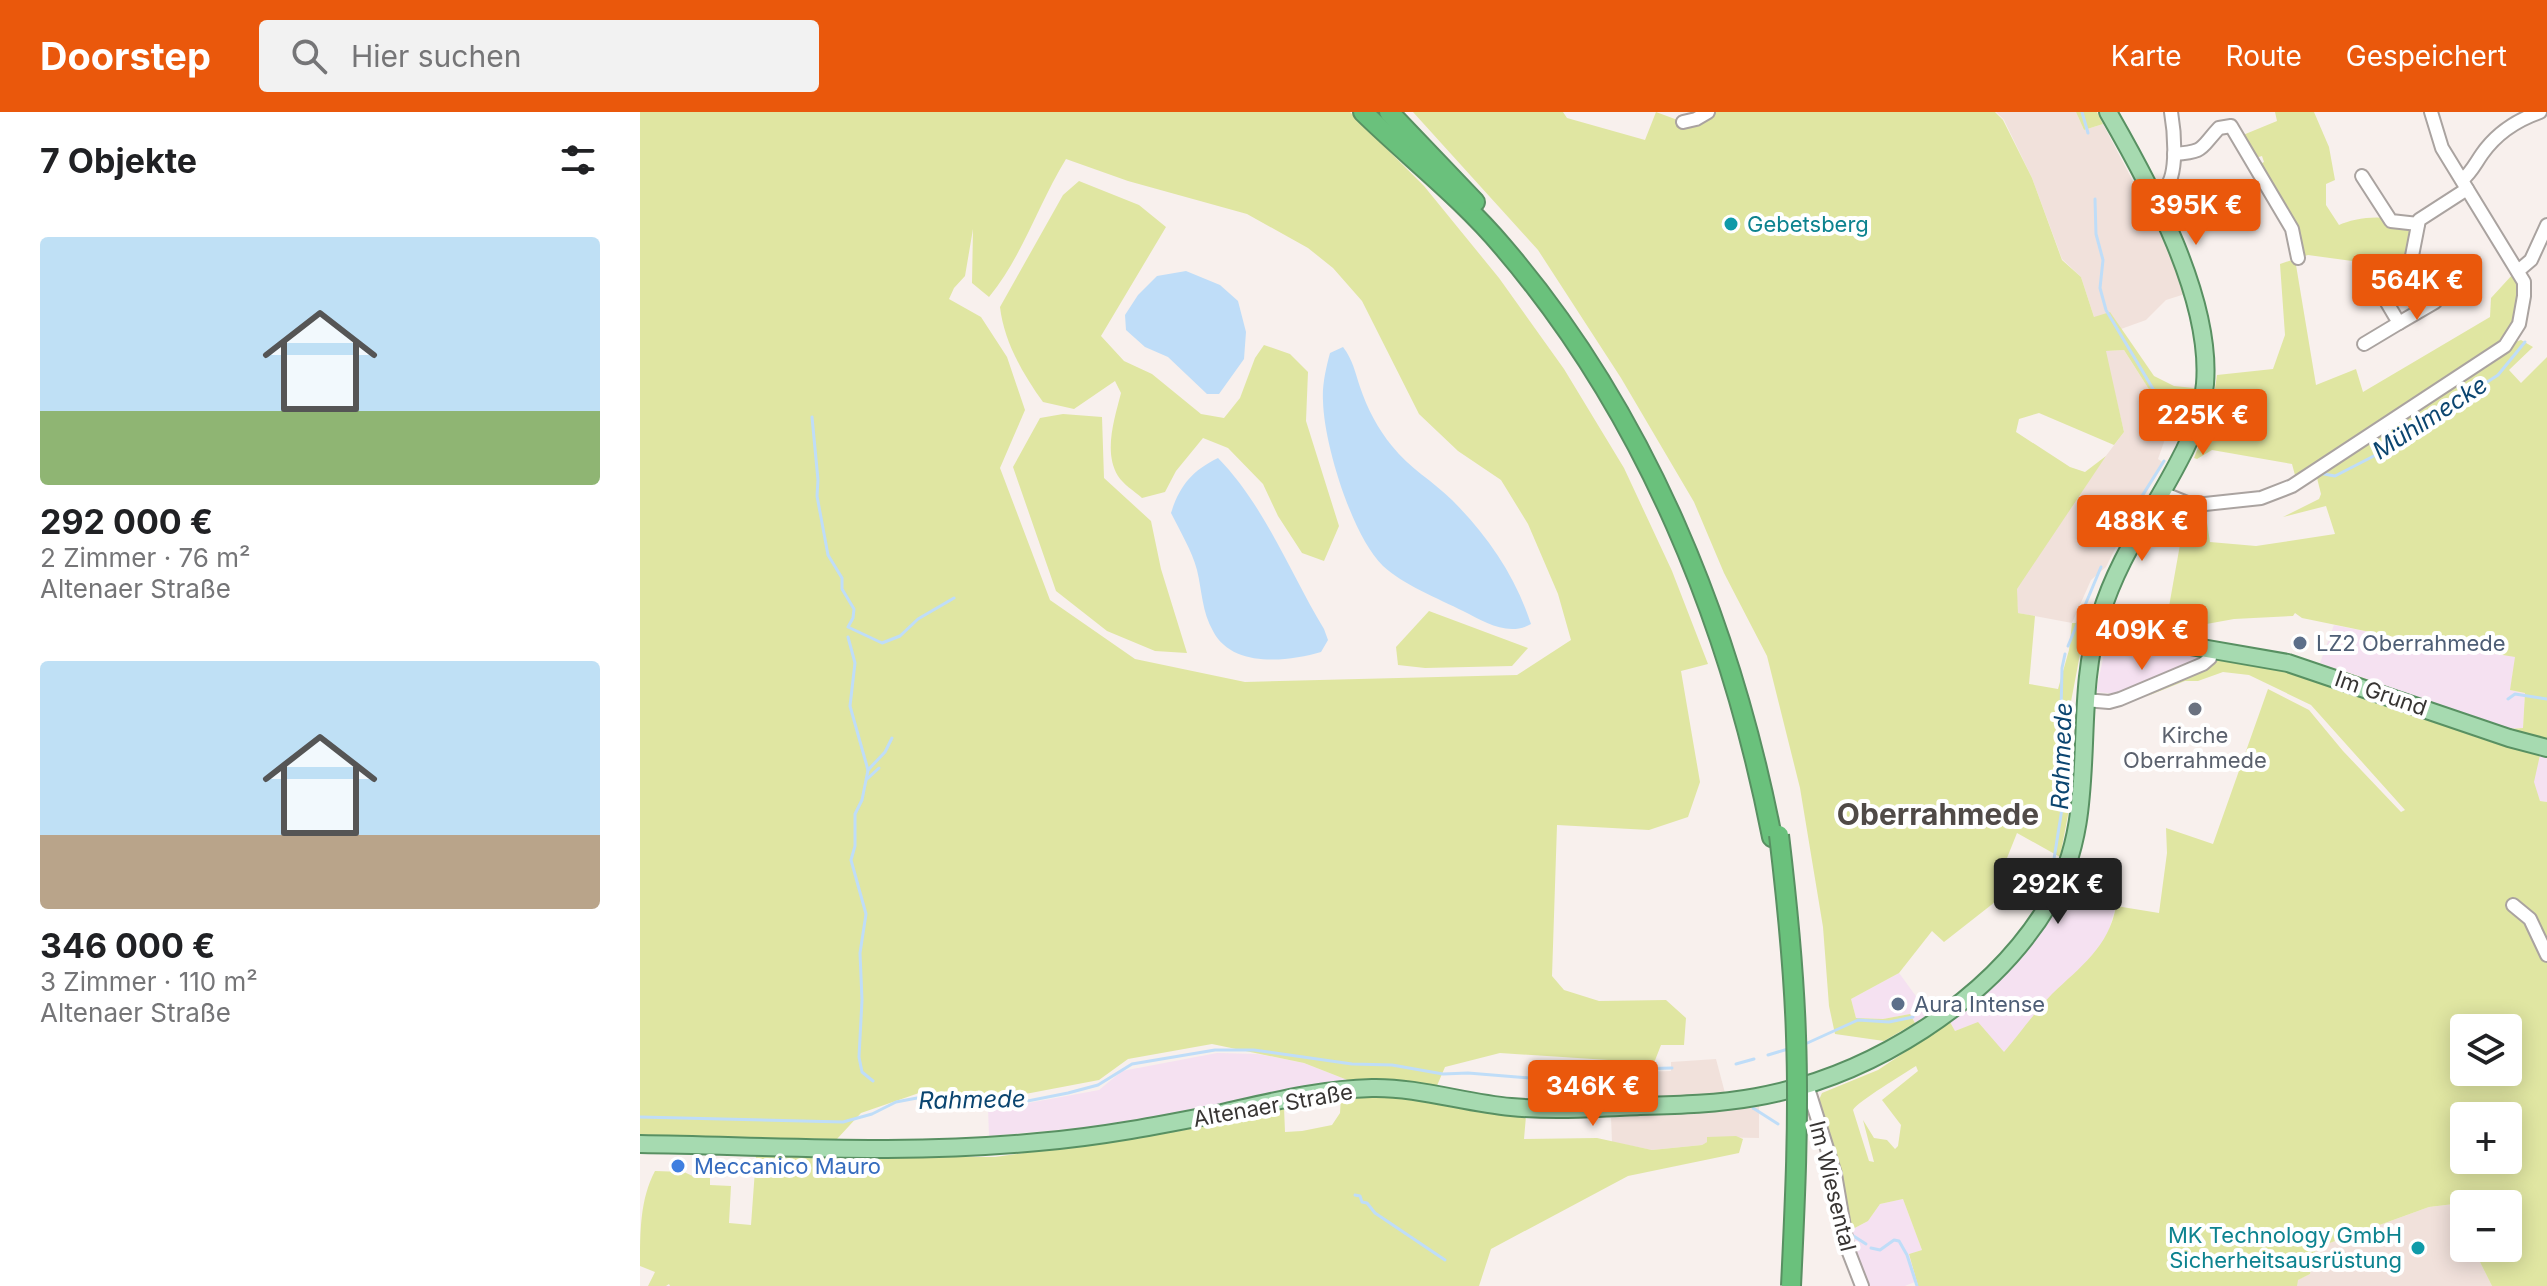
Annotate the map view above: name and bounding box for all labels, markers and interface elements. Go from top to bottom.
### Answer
search box [259,20,819,92]
text: Doorstep [40,33,211,79]
icon: search [287,34,331,78]
text: Hier suchen [351,38,521,74]
text: Karte [2111,39,2182,73]
text: Route [2226,39,2302,73]
text: Gespeichert [2346,39,2507,73]
icon: filters [556,138,600,182]
text: 7 Objekte [40,140,197,181]
pin: 395K € [2131,179,2261,247]
text: 395K € [2150,189,2242,220]
place label: Gebetsberg [1747,211,1869,237]
marker: Gebetsberg [1722,215,1740,233]
pin: 564K € [2352,254,2482,322]
text: 564K € [2370,264,2464,295]
icon: home [248,289,392,433]
water label: Mühlmecke [2367,370,2493,465]
pin: 225K € [2138,389,2268,457]
text: 225K € [2157,399,2249,430]
pin: 488K € [2077,495,2207,563]
text: 292 000 € [40,501,213,542]
text: 488K € [2095,505,2189,536]
text: 2 Zimmer · 76 m² [40,542,250,573]
text: Altenaer Straße [40,573,231,604]
pin: 409K € [2077,604,2207,672]
text: 409K € [2095,614,2189,645]
place label: LZ2 Oberrahmede [2316,630,2506,656]
marker: LZ2 Oberrahmede [2291,634,2309,652]
street label: Im Grund [2332,665,2430,721]
marker: Kirche Oberrahmede [2186,700,2204,718]
water label: Rahmede [2045,702,2078,810]
icon: home [248,713,392,857]
place label: Kirche Oberrahmede [2123,722,2267,773]
district label: Oberrahmede [1837,796,2039,832]
pin: 292K € [1993,858,2123,926]
text: 292K € [2012,868,2104,899]
text: 346 000 € [40,925,215,966]
text: 3 Zimmer · 110 m² [40,966,258,997]
place label: Aura Intense [1914,991,2045,1017]
marker: Aura Intense [1889,995,1907,1013]
text: Altenaer Straße [40,997,231,1028]
map controls [2450,1014,2522,1262]
button: layers [2450,1014,2522,1086]
pin: 346K € [1528,1060,1658,1128]
text: 346K € [1546,1070,1640,1101]
street label: Altenaer Straße [1191,1078,1355,1132]
water label: Rahmede [918,1084,1026,1115]
button: + [2450,1102,2522,1174]
street label: Im Wiesental [1804,1118,1862,1254]
place label: Meccanico Mauro [694,1153,881,1179]
marker: Meccanico Mauro [669,1157,687,1175]
button: − [2450,1190,2522,1262]
place label: MK Technology GmbH Sicherheitsausrüstung [2168,1222,2402,1273]
marker: MK Technology GmbH Sicherheitsausrüstung [2409,1239,2427,1257]

